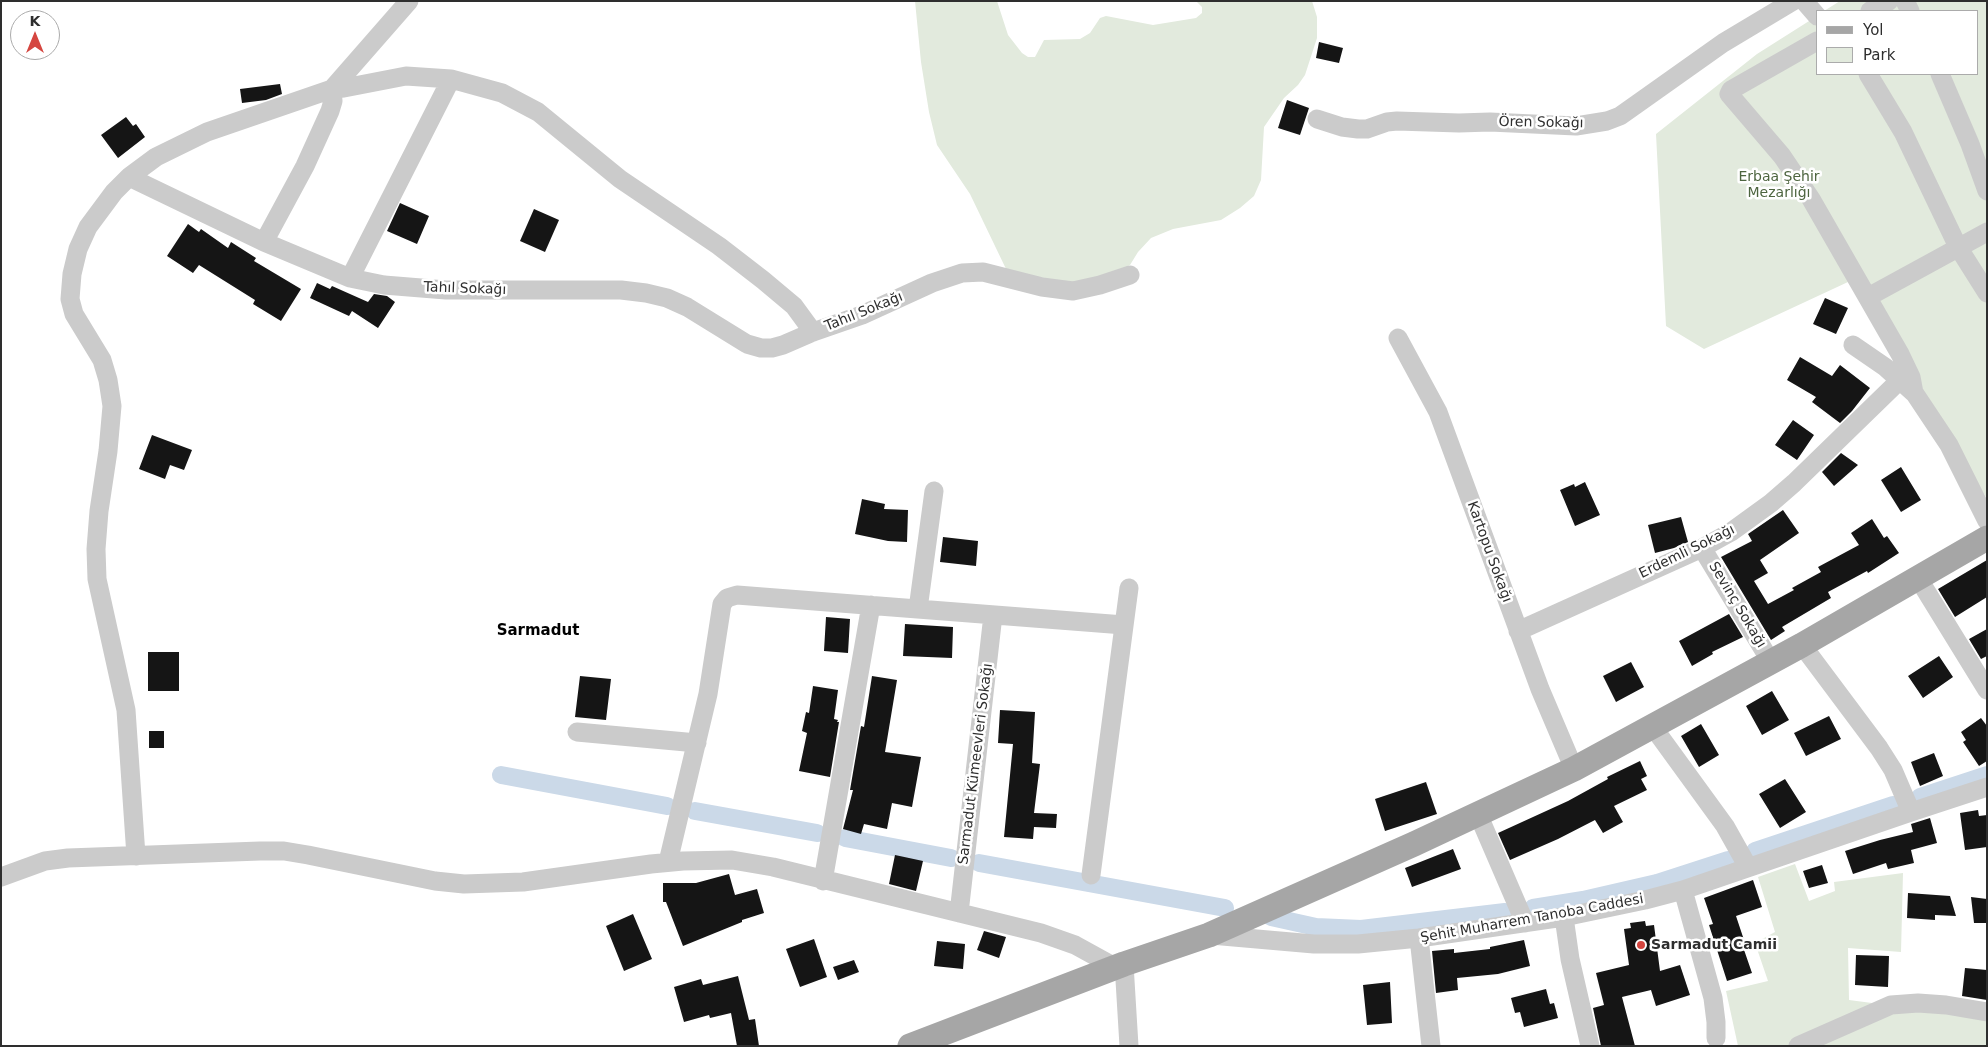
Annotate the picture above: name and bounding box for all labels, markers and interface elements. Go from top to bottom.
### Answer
north arrow [10,10,60,60]
legend [1816,10,1978,75]
text: K [30,13,40,29]
text: Yol [1863,21,1884,39]
text: Park [1863,46,1895,64]
street label: Ören Sokağı [1498,114,1584,132]
park label: Erbaa Şehir Mezarlığı [1738,169,1820,202]
street label: Tahıl Sokağı [423,279,507,299]
street label: Tahıl Sokağı [823,289,905,335]
street label: Kartopu Sokağı [1463,499,1515,605]
street label: Erdemli Sokağı [1636,522,1738,582]
street label: Sevinç Sokağı [1705,559,1769,651]
district label: Sarmadut [497,622,579,640]
street label: Sarmadut Kümeevleri Sokağı [955,662,997,866]
street label: Şehit Muharrem Tanoba Caddesi [1419,891,1645,947]
place label: Sarmadut Camii [1651,937,1777,953]
marker: Sarmadut Camii [1635,939,1647,951]

